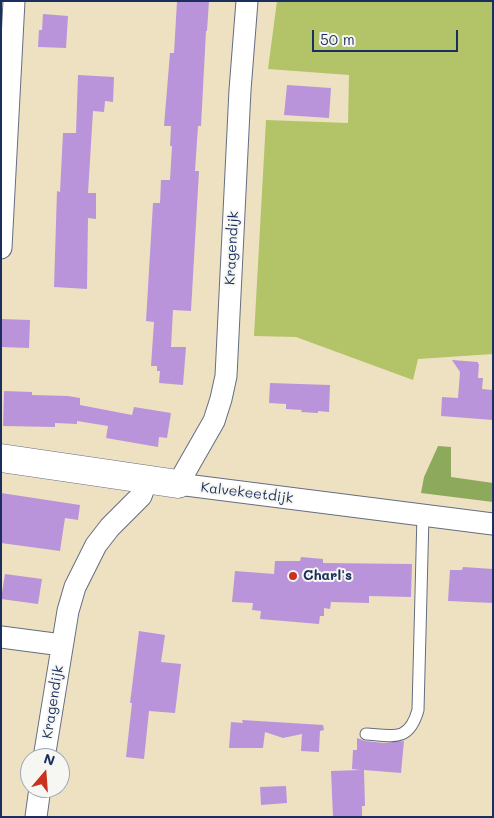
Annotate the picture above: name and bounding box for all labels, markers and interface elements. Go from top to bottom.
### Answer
scale bar [314,20,460,52]
text: 50 m [320,29,355,49]
street label: Kragendijk [222,211,242,285]
street label: Kalvekeetdijk [200,479,294,507]
place label: Charl's [303,568,352,584]
marker: Charl's [287,570,299,582]
street label: Kragendijk [39,664,67,740]
north arrow [20,748,70,798]
text: N [41,749,57,770]

